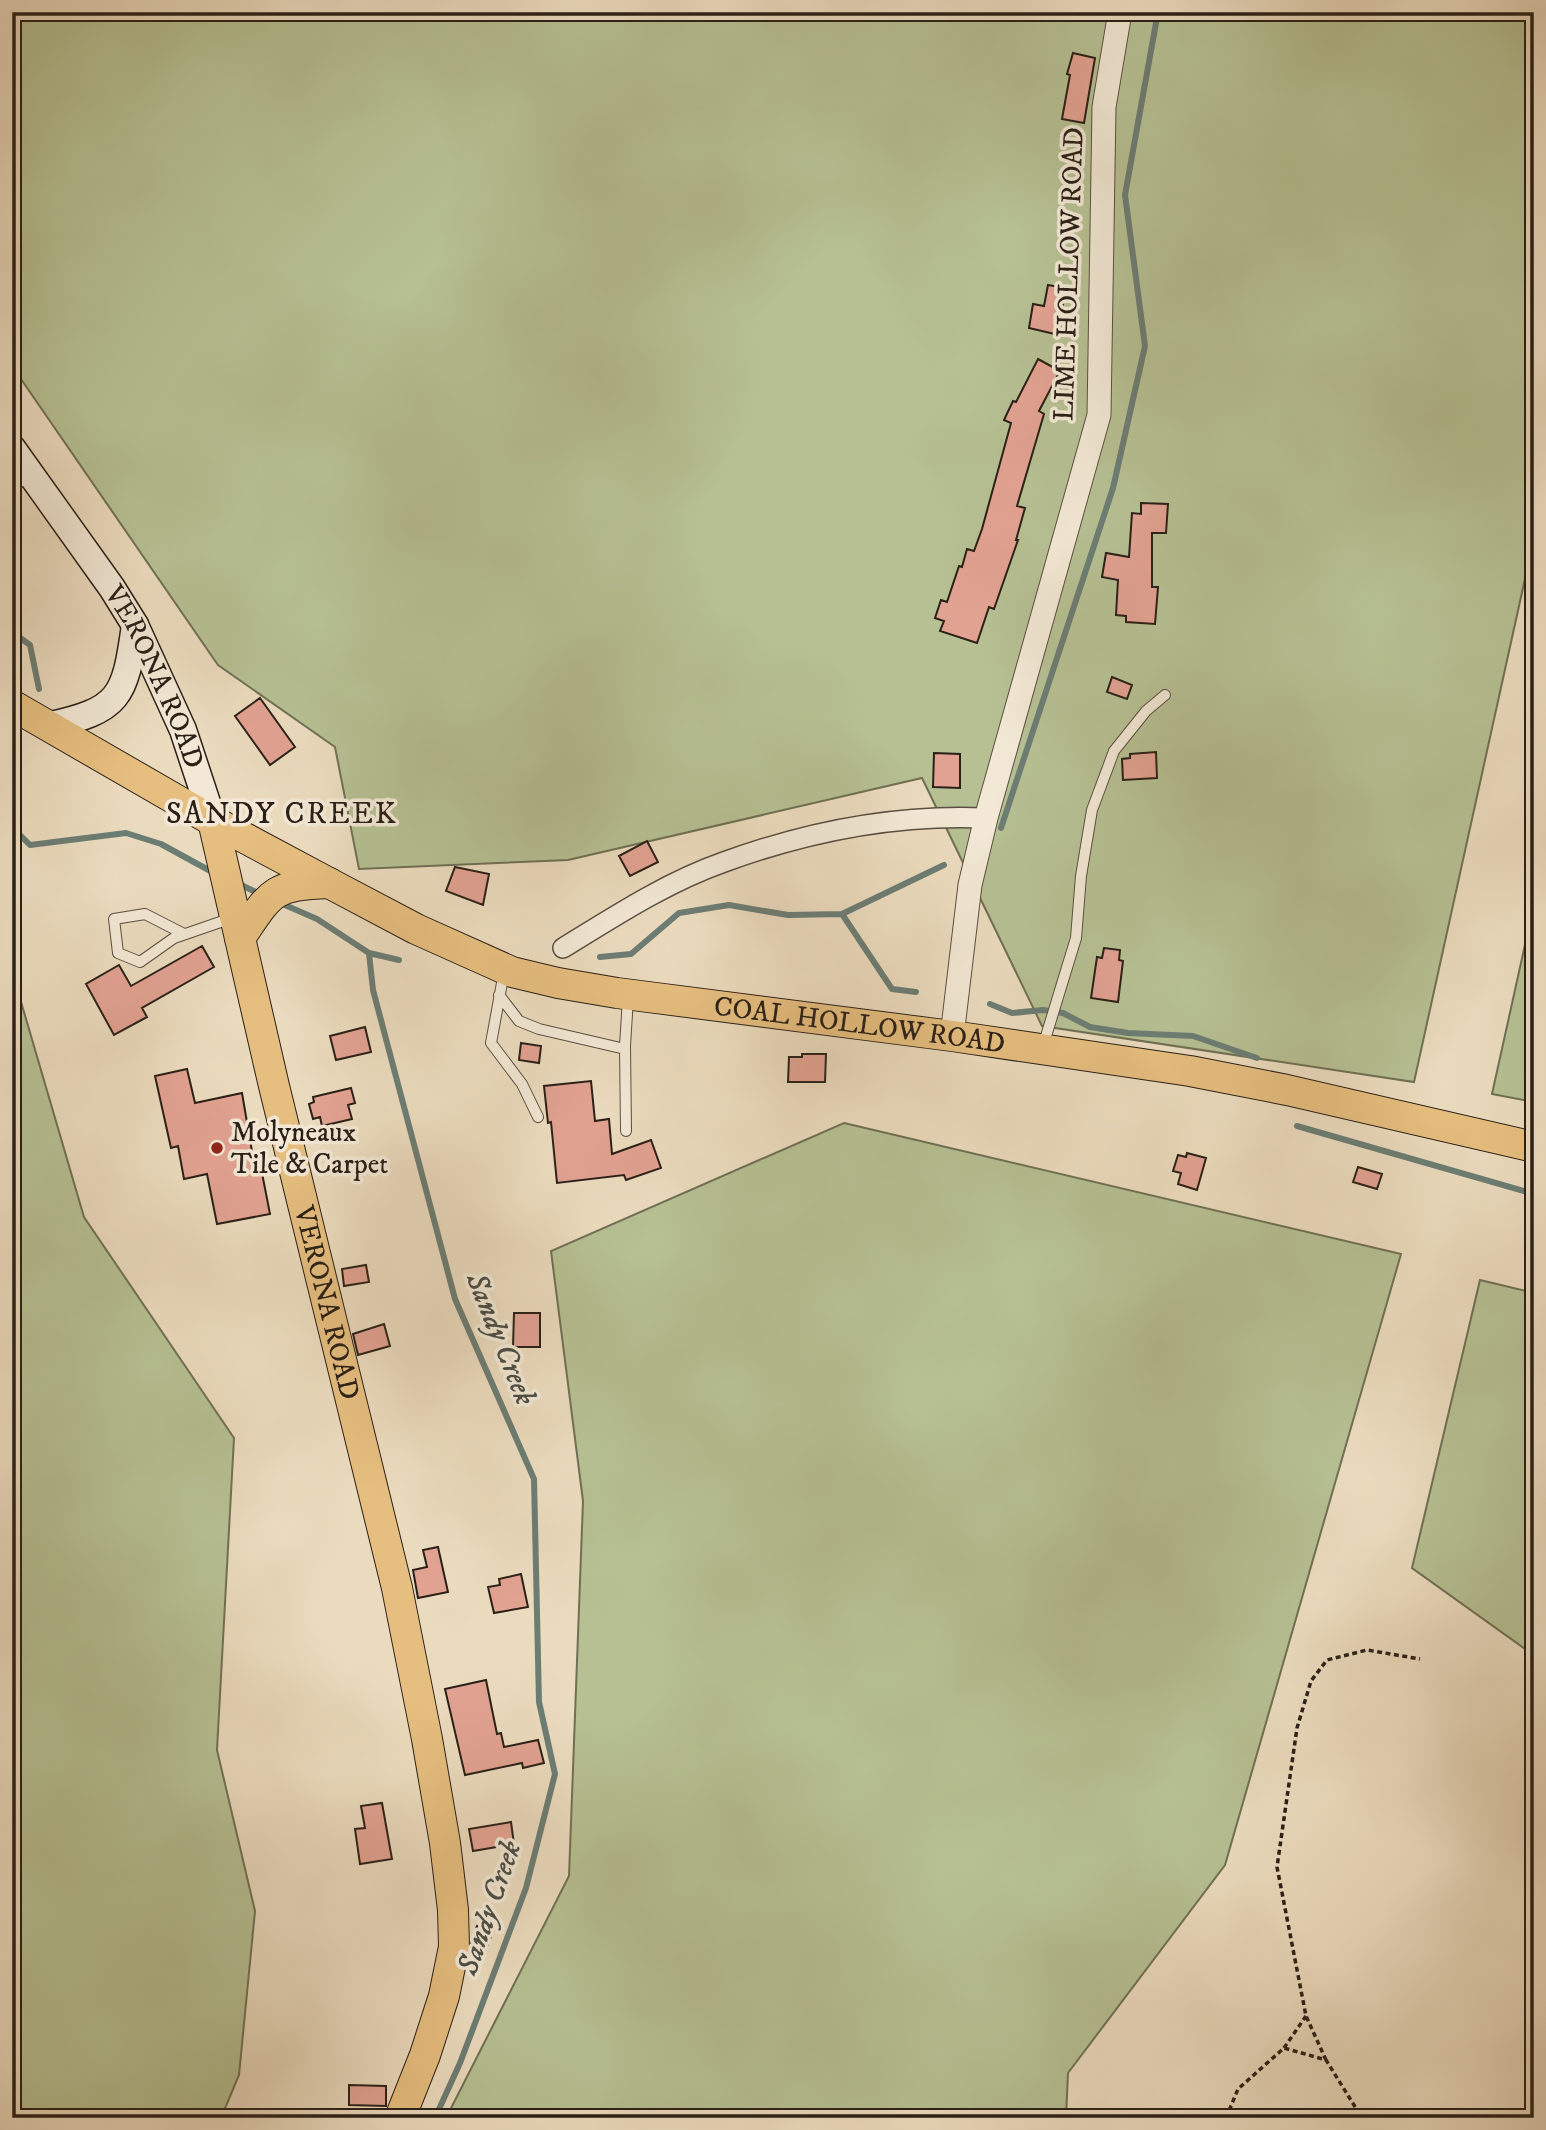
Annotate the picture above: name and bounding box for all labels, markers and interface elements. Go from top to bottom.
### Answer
street label: LIME HOLLOW ROAD [1046,126,1092,422]
street label: VERONA ROAD [96,578,212,773]
district label: SANDY CREEK [166,796,398,833]
street label: COAL HOLLOW ROAD [712,988,1008,1061]
place label: Molyneaux Tile & Carpet [231,1115,388,1182]
marker: Molyneaux Tile & Carpet [209,1140,225,1156]
street label: VERONA ROAD [286,1201,368,1403]
water label: Sandy Creek [456,1266,543,1411]
water label: Sandy Creek [449,1836,530,1981]

